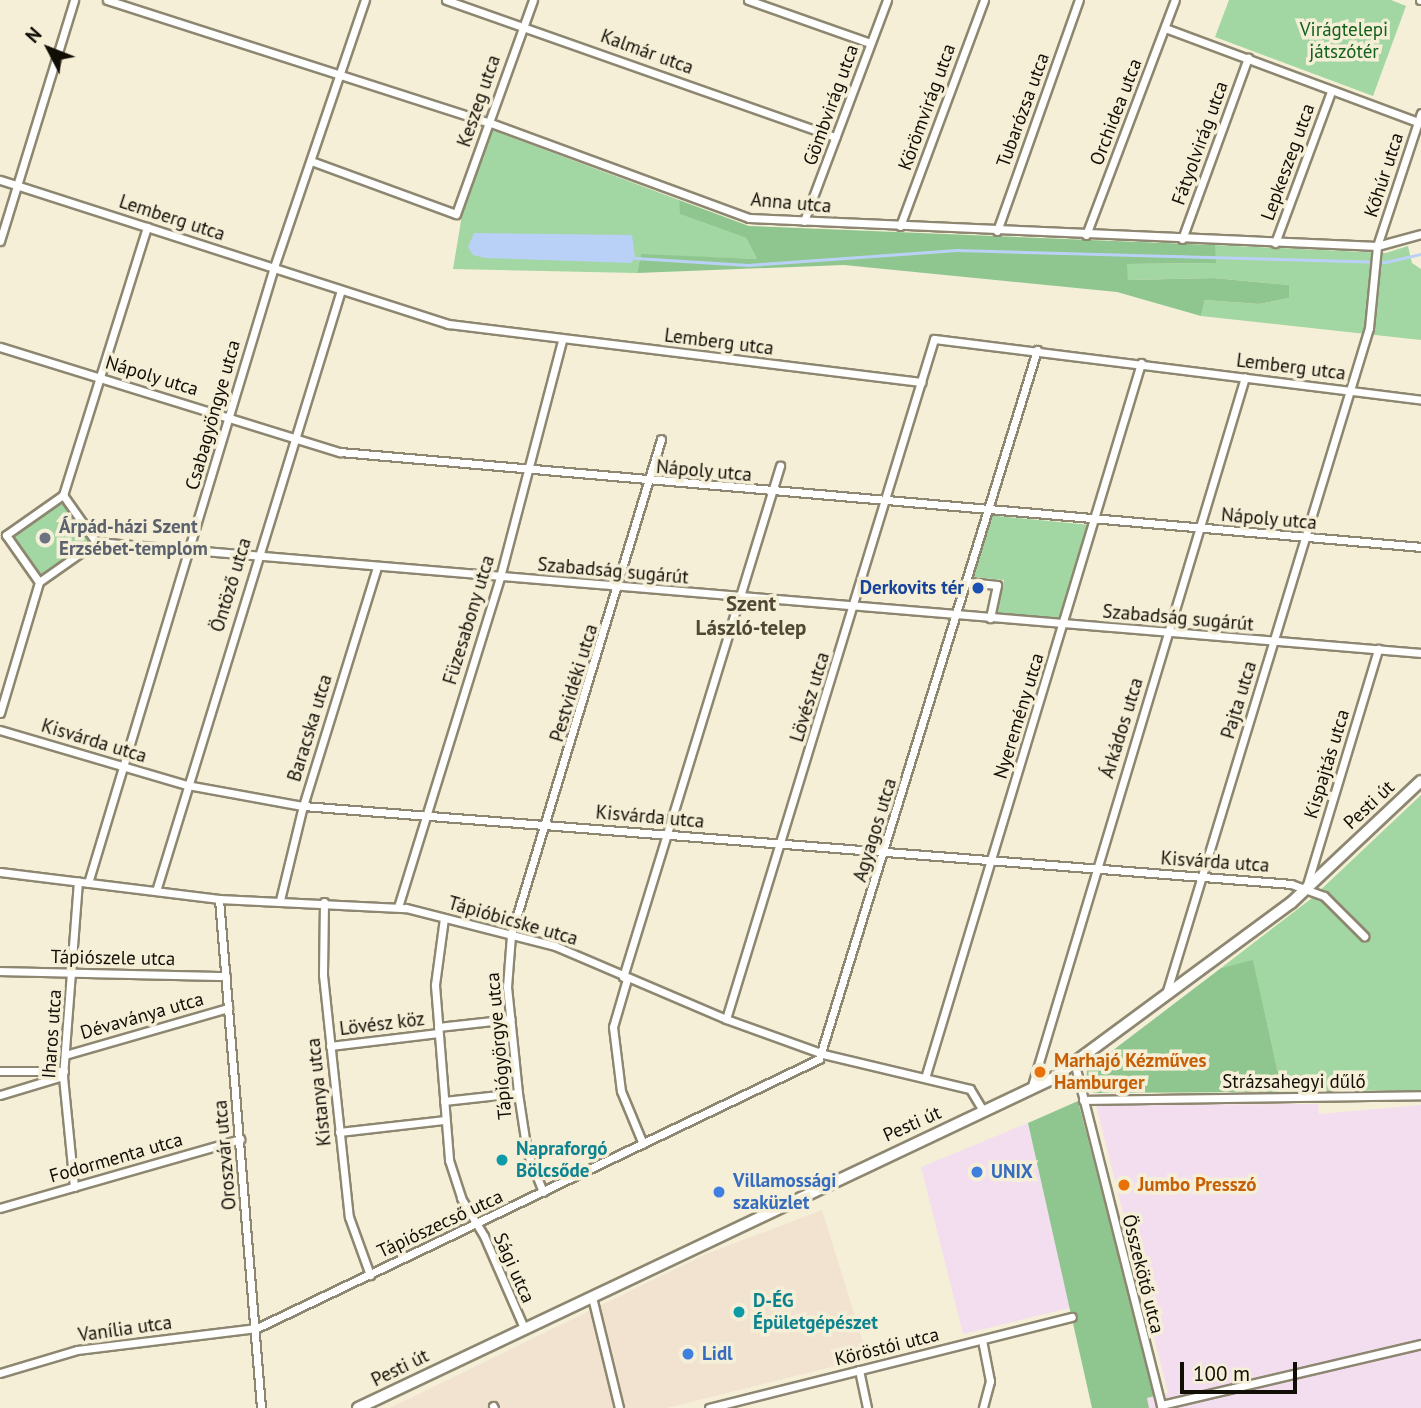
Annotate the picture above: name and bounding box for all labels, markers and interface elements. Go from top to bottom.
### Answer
north arrow [14,14,84,84]
park label: Virágtelepi játszótér [1300,19,1388,63]
text: N [20,22,46,48]
street label: Kalmár utca [598,25,696,79]
street label: Gömbvirág utca [799,41,863,169]
street label: Körömvirág utca [894,41,960,173]
street label: Tubarózsa utca [992,50,1054,170]
street label: Keszeg utca [453,52,505,150]
street label: Orchidea utca [1085,55,1147,169]
street label: Fátyolvirág utca [1167,78,1233,208]
street label: Lepkeszeg utca [1256,101,1320,223]
street label: Kőhúr utca [1360,130,1408,220]
street label: Anna utca [750,188,832,218]
street label: Lemberg utca [116,190,228,246]
street label: Lemberg utca [663,324,775,360]
street label: Csabagyöngye utca [181,337,245,493]
street label: Lemberg utca [1235,349,1347,385]
street label: Nápoly utca [102,351,202,401]
street label: Nápoly utca [655,455,753,487]
street label: Nápoly utca [1220,503,1318,535]
place label: Árpád-házi Szent Erzsébet-templom [59,516,208,560]
marker: Árpád-házi Szent Erzsébet-templom [37,530,53,546]
street label: Öntöző utca [206,535,256,635]
street label: Füzesabony utca [438,552,500,688]
street label: Szabadság sugárút [536,553,690,589]
place label: Derkovits tér [860,577,964,599]
marker: Derkovits tér [970,580,986,596]
district label: Szent László-telep [696,591,806,641]
street label: Szabadság sugárút [1101,600,1255,636]
street label: Pestvidéki utca [545,621,603,745]
street label: Lövész utca [785,649,835,745]
street label: Nyeremény utca [989,650,1049,782]
street label: Pajta utca [1216,658,1262,742]
street label: Baracska utca [283,672,337,784]
street label: Árkádos utca [1096,675,1148,781]
street label: Kispajtás utca [1300,707,1354,821]
street label: Kisvárda utca [39,714,149,768]
street label: Agyagos utca [848,775,902,885]
street label: Pesti út [1339,776,1399,834]
street label: Kisvárda utca [595,801,705,833]
street label: Kisvárda utca [1160,847,1270,877]
street label: Tápióbicske utca [445,892,581,950]
street label: Tápiószele utca [50,946,176,970]
street label: Tápiógyörgye utca [481,971,517,1121]
street label: Dévaványa utca [78,988,206,1044]
street label: Iharos utca [38,989,66,1079]
street label: Lövész köz [338,1007,426,1041]
street label: Kistanya utca [302,1037,336,1147]
place label: Marhajó Kézműves Hamburger [1054,1050,1206,1094]
marker: Marhajó Kézműves Hamburger [1032,1064,1048,1080]
street label: Strázsahegyi dűlő [1222,1071,1366,1093]
street label: Oroszvár utca [209,1099,241,1211]
street label: Pesti út [880,1101,944,1147]
street label: Fodormenta utca [47,1128,185,1188]
place label: Napraforgó Bölcsőde [516,1138,608,1182]
marker: Napraforgó Bölcsőde [494,1152,510,1168]
place label: UNIX [991,1161,1033,1183]
marker: UNIX [969,1164,985,1180]
place label: Villamossági szaküzlet [733,1170,836,1214]
place label: Jumbo Presszó [1138,1174,1256,1196]
marker: Jumbo Presszó [1116,1177,1132,1193]
marker: Villamossági szaküzlet [711,1184,727,1200]
street label: Tápiószecső utca [374,1185,506,1263]
street label: Összekötő utca [1117,1212,1169,1336]
street label: Sági utca [488,1229,540,1307]
place label: D-ÉG Épületgépészet [753,1290,878,1334]
marker: D-ÉG Épületgépészet [731,1304,747,1320]
street label: Vanília utca [77,1311,173,1347]
street label: Köröstói utca [833,1323,941,1371]
place label: Lidl [702,1343,733,1365]
street label: Pesti út [368,1344,432,1392]
marker: Lidl [680,1346,696,1362]
scale bar [1183,1348,1300,1392]
text: 100 m [1193,1360,1250,1387]

